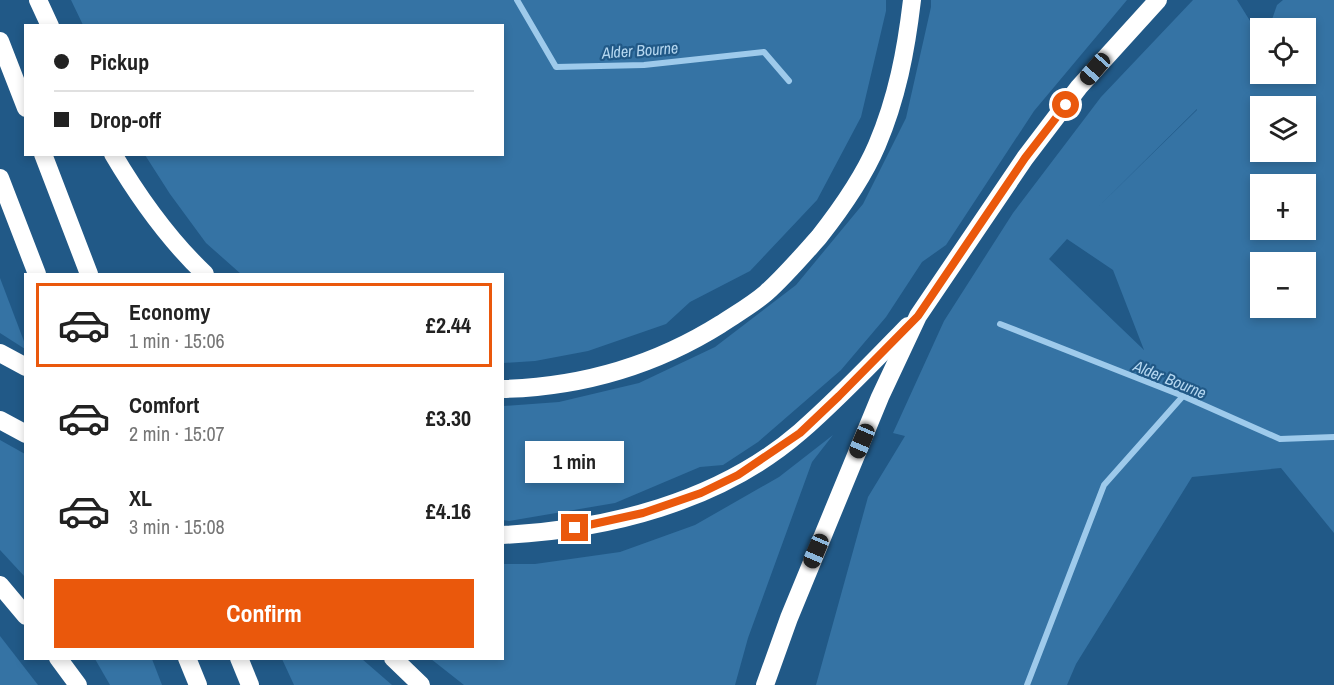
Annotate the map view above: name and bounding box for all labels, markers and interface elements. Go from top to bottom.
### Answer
map controls [1250,18,1316,318]
button: locate [1250,18,1316,84]
water label: Alder Bourne [600,36,679,64]
text: Pickup [90,47,149,77]
car [1076,50,1114,88]
route start [1052,91,1079,118]
button: layers [1250,96,1316,162]
text: Drop-off [90,105,161,135]
button: + [1250,174,1316,240]
button: − [1250,252,1316,318]
text: Economy [129,297,210,327]
icon: car [57,298,111,352]
text: £2.44 [426,310,471,340]
text: 1 min · 15:06 [129,327,225,354]
water label: Alder Bourne [1129,354,1210,404]
text: Comfort [129,390,199,420]
icon: car [57,391,111,445]
text: £3.30 [426,403,471,433]
text: 2 min · 15:07 [129,420,225,447]
car [847,421,877,461]
callout: 1 min [526,441,624,483]
text: 1 min [553,448,596,475]
text: XL [129,483,152,513]
icon: car [57,484,111,538]
text: £4.16 [426,496,471,526]
text: 3 min · 15:08 [129,513,225,540]
route end [561,514,588,541]
car [801,531,831,571]
button: Confirm [54,579,474,648]

